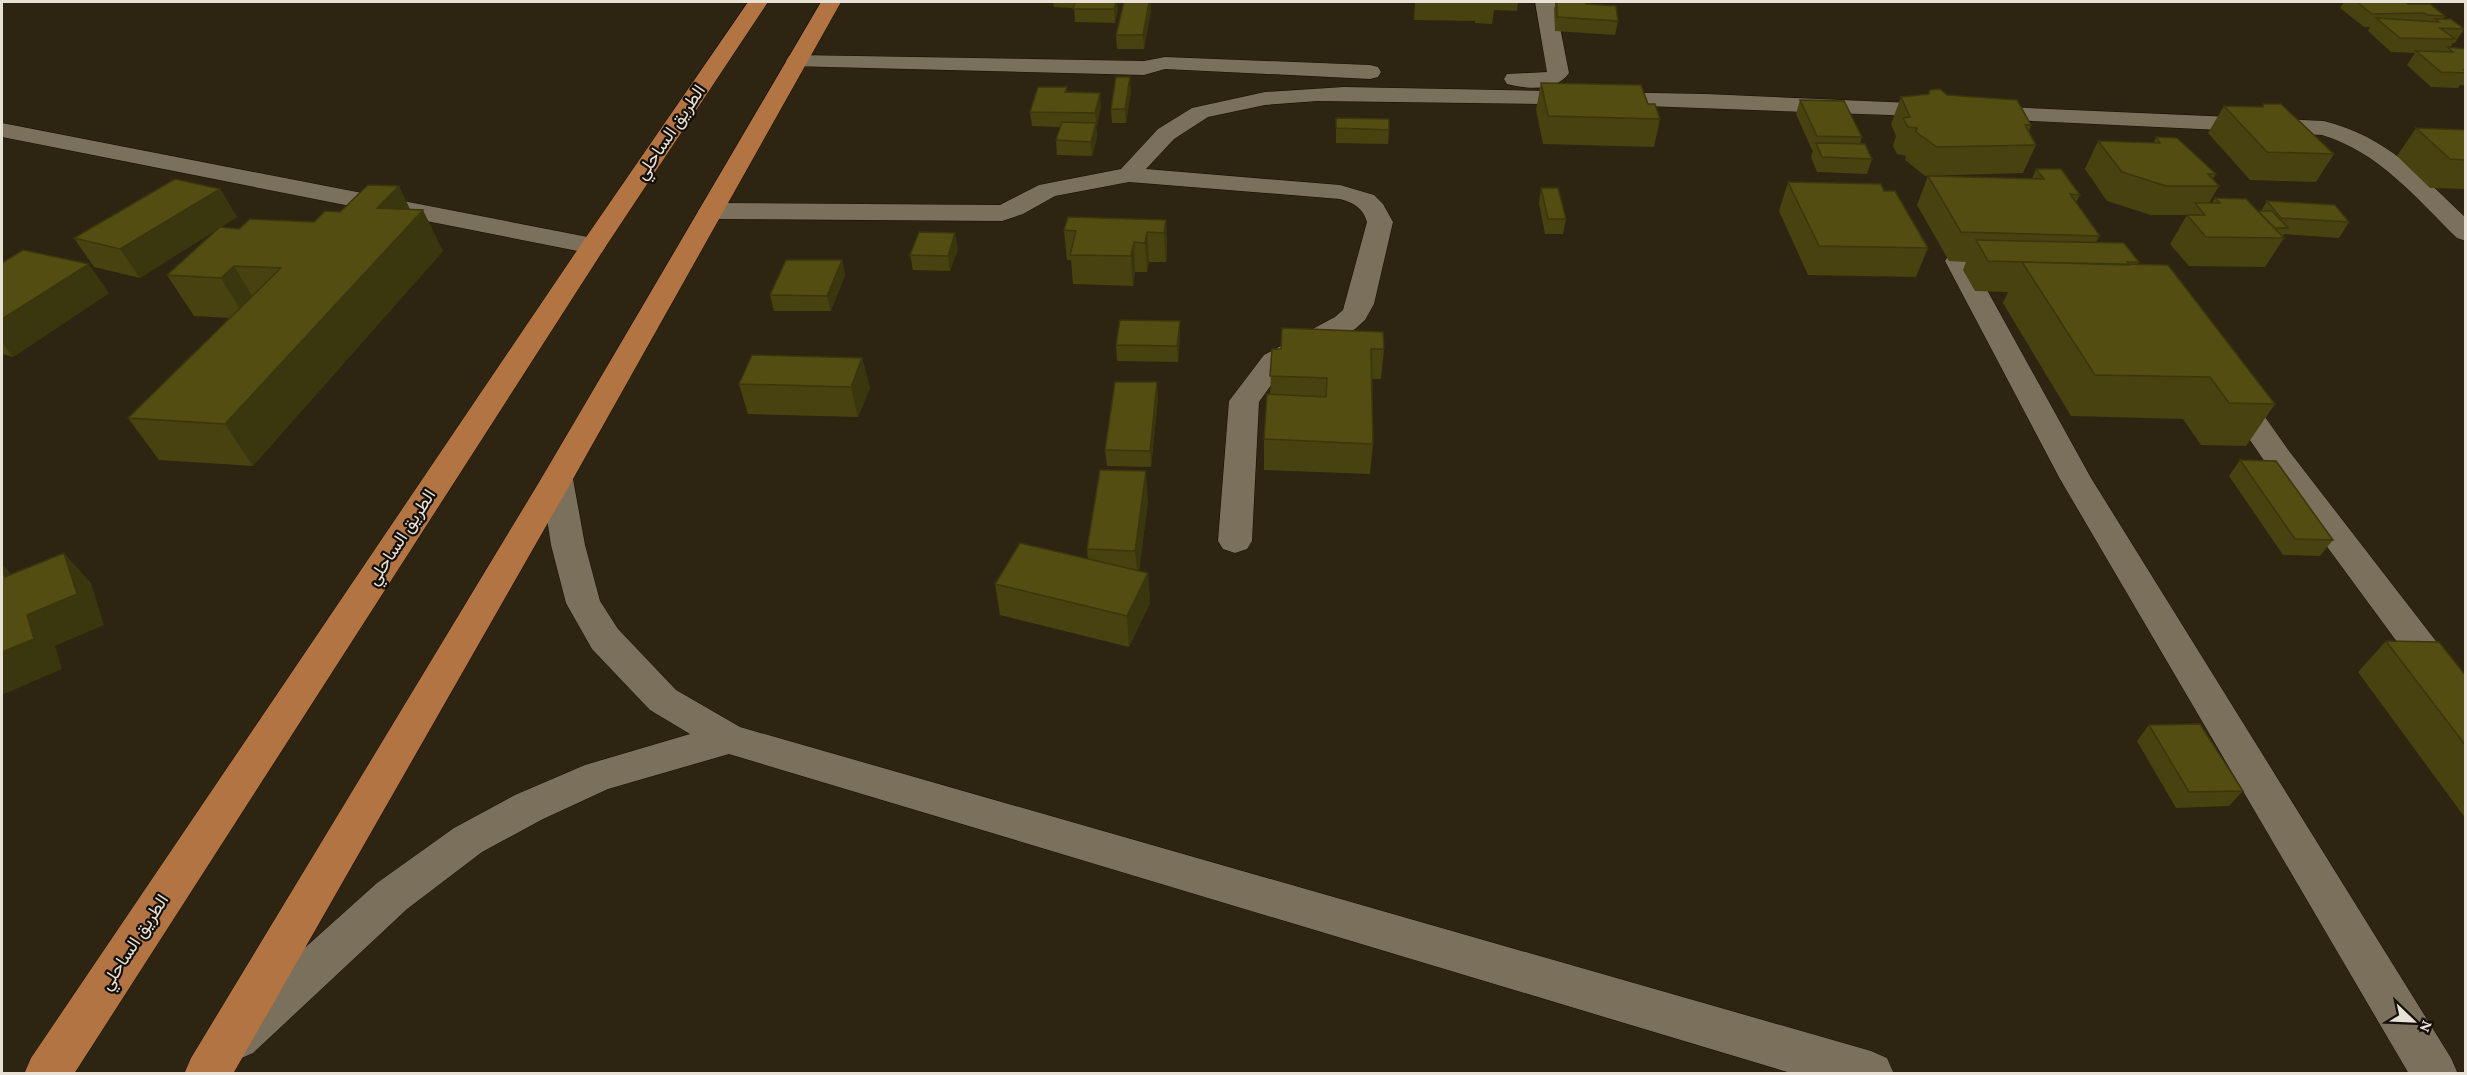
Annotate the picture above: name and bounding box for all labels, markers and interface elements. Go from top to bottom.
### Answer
street label: الطريق الساحلي [631,81,713,186]
street label: الطريق الساحلي [363,485,444,591]
street label: الطريق الساحلي [96,890,177,996]
north arrow [2383,991,2443,1051]
text: N [2416,1018,2436,1035]

